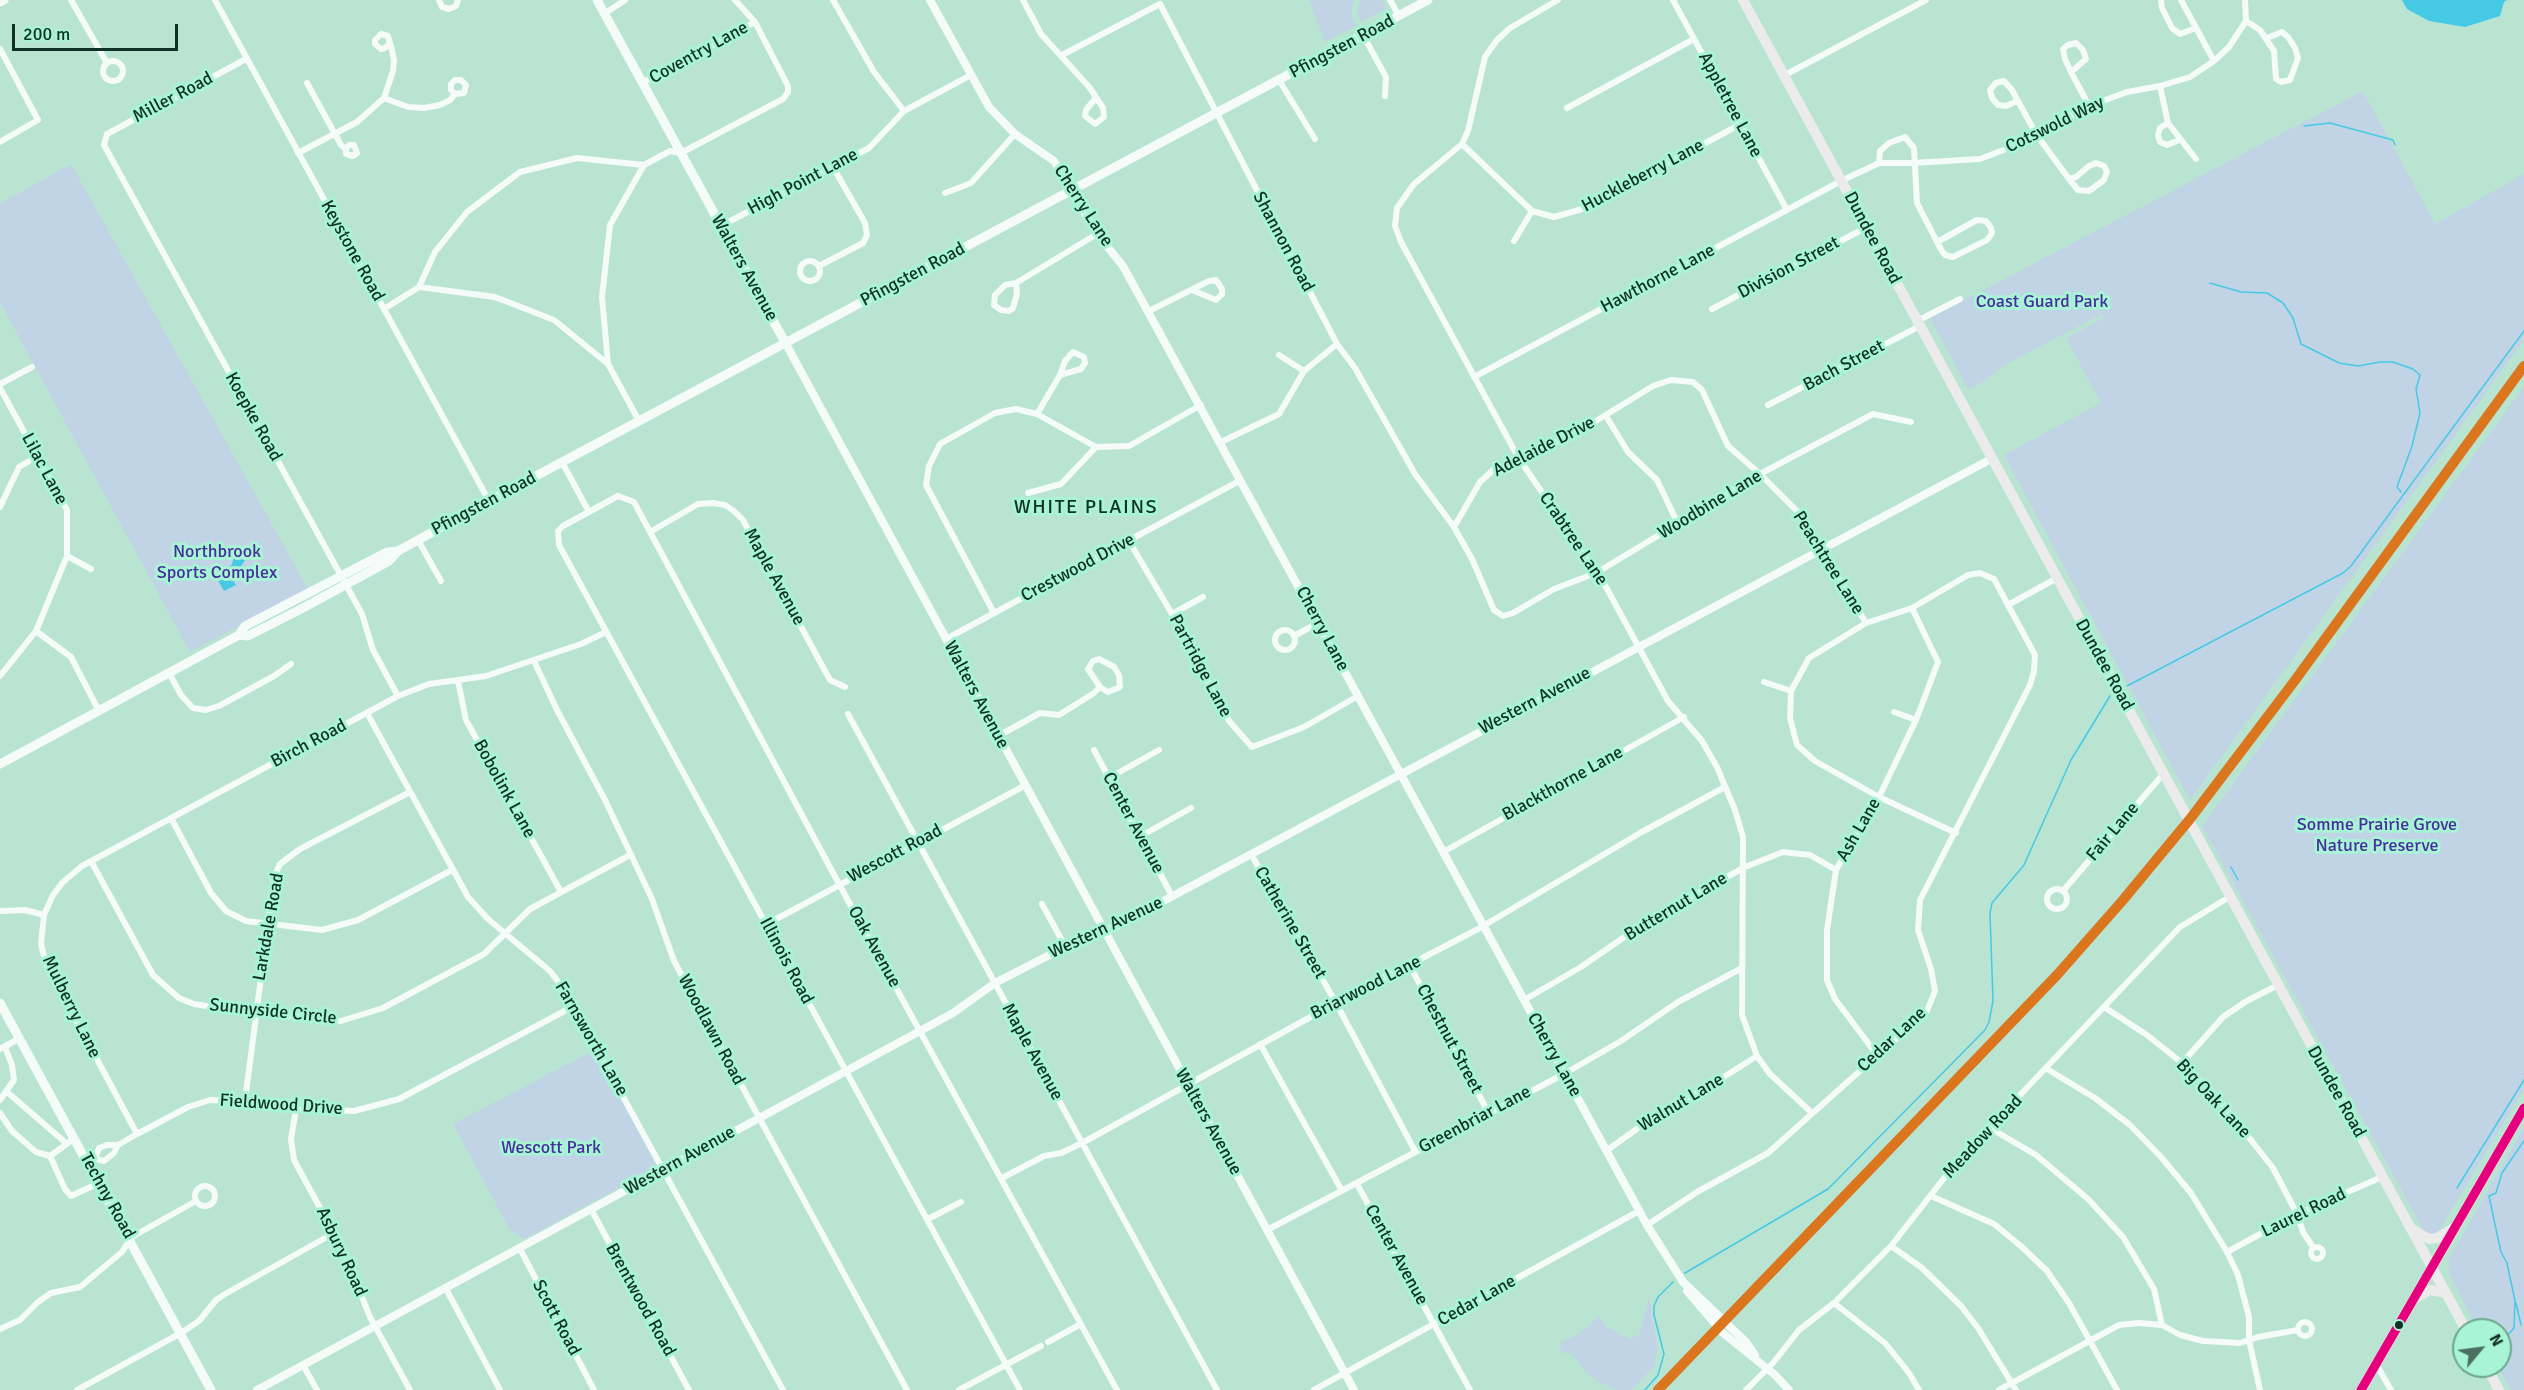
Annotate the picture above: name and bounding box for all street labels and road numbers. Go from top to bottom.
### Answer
street label: Pfingsten Road [1286,10,1398,84]
street label: Coventry Lane [646,17,752,89]
street label: Appletree Lane [1693,49,1767,161]
street label: Miller Road [129,68,217,128]
street label: Cotswold Way [2002,92,2108,158]
street label: Huckleberry Lane [1578,135,1708,217]
street label: High Point Lane [744,144,862,220]
street label: Cherry Lane [1049,161,1117,251]
street label: Shannon Road [1248,188,1318,296]
street label: Dundee Road [1839,188,1905,288]
street label: Keystone Road [315,197,389,305]
street label: Walters Avenue [706,211,782,325]
street label: Division Street [1734,232,1844,304]
street label: Pfingsten Road [857,238,969,312]
street label: Hawthorne Lane [1597,240,1719,318]
street label: Bach Street [1800,336,1888,396]
street label: Koepke Road [220,369,286,465]
street label: Adelaide Drive [1489,412,1599,482]
street label: Lilac Lane [16,430,72,508]
street label: Woodbine Lane [1654,466,1766,544]
street label: Pfingsten Road [428,467,540,541]
street label: Crabtree Lane [1534,488,1612,590]
street label: Peachtree Lane [1788,507,1868,619]
street label: Maple Avenue [738,525,810,629]
street label: Crestwood Drive [1017,529,1139,607]
street label: Cherry Lane [1291,583,1353,675]
street label: Partridge Lane [1164,611,1236,721]
street label: Dundee Road [2070,615,2138,715]
street label: Walters Avenue [939,638,1013,752]
street label: Western Avenue [1475,663,1595,739]
street label: Birch Road [267,715,351,773]
street label: Bobolink Lane [468,736,540,842]
street label: Blackthorne Lane [1499,742,1627,826]
street label: Center Avenue [1097,769,1169,877]
street label: Ash Lane [1832,794,1886,866]
street label: Fair Lane [2082,798,2144,866]
street label: Wescott Road [844,820,946,888]
street label: Catherine Street [1249,863,1331,983]
street label: Butternut Lane [1621,868,1731,946]
street label: Larkdale Road [249,871,289,983]
street label: Western Avenue [1046,892,1166,964]
street label: Oak Avenue [843,902,905,992]
street label: Illinois Road [754,914,818,1008]
street label: Briarwood Lane [1307,951,1425,1025]
street label: Mulberry Lane [37,952,105,1062]
street label: Woodlawn Road [673,971,749,1089]
street label: Farnsworth Lane [550,978,632,1100]
street label: Chestnut Street [1411,981,1487,1097]
street label: Sunnyside Circle [208,995,338,1029]
street label: Maple Avenue [996,1000,1068,1104]
street label: Cedar Lane [1853,1003,1931,1077]
street label: Cherry Lane [1522,1009,1586,1101]
street label: Dundee Road [2302,1042,2370,1142]
street label: Big Oak Lane [2171,1055,2255,1143]
street label: Walters Avenue [1170,1065,1246,1179]
street label: Walnut Lane [1634,1069,1728,1137]
street label: Greenbriar Lane [1415,1081,1535,1159]
street label: Fieldwood Drive [219,1090,343,1120]
street label: Meadow Road [1939,1091,2027,1183]
street label: Western Avenue [621,1122,739,1200]
street label: Techny Road [75,1149,139,1243]
street label: Laurel Road [2258,1183,2350,1243]
street label: Center Avenue [1360,1201,1432,1309]
street label: Asbury Road [311,1204,371,1300]
street label: Brentwood Road [600,1240,680,1360]
street label: Cedar Lane [1434,1271,1520,1331]
street label: Scott Road [527,1276,585,1360]

